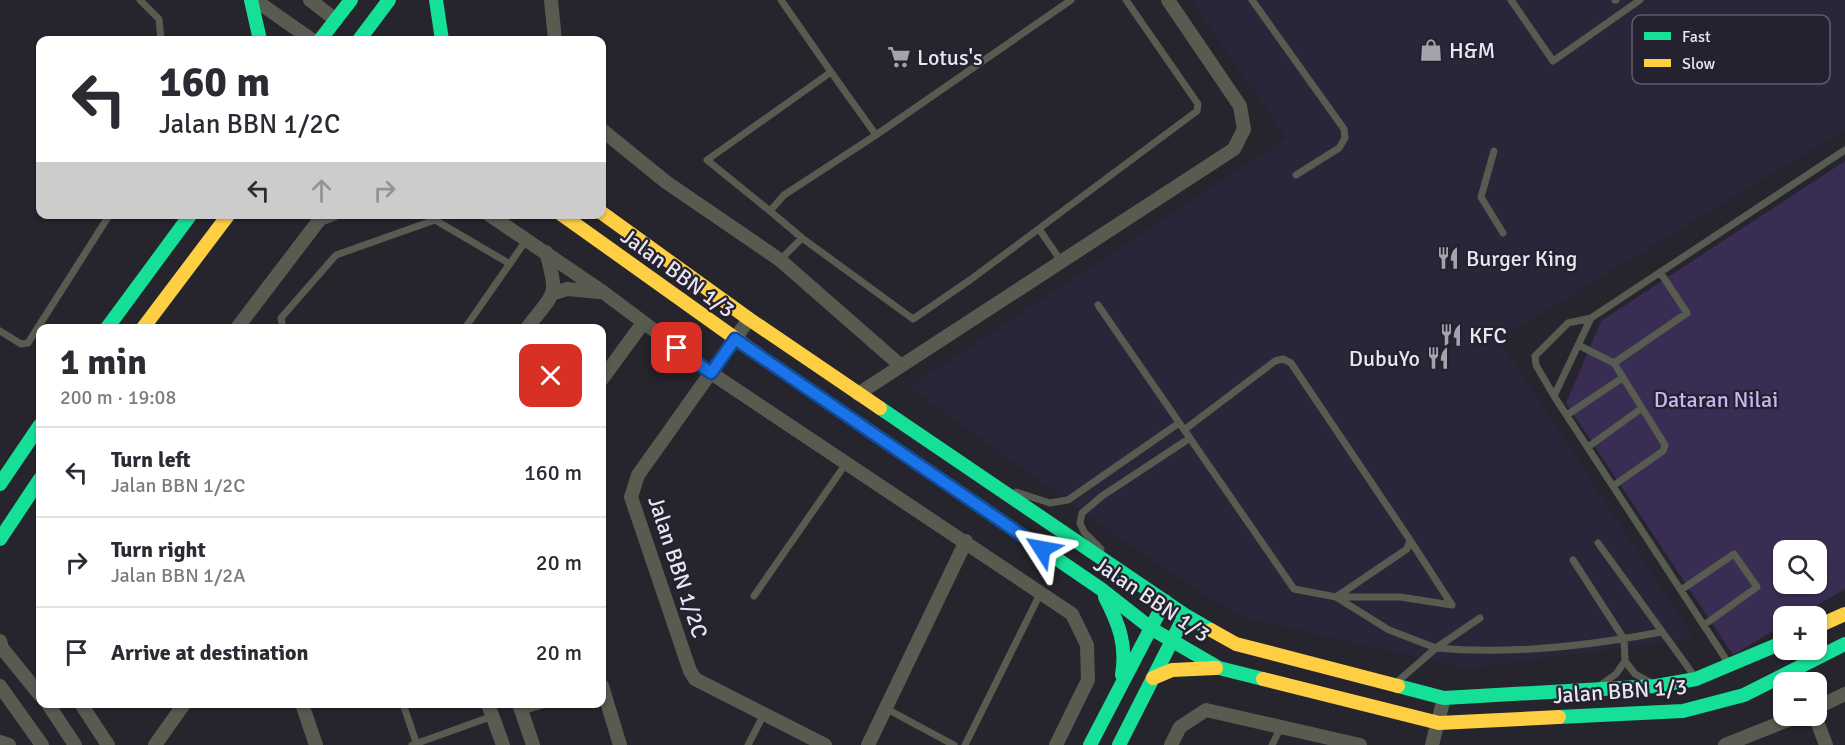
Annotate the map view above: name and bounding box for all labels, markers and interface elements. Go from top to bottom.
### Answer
legend [1632,15,1830,84]
text: Fast [1682,27,1711,47]
shop icon: H&M [1418,37,1444,63]
place label: H&M [1449,37,1495,64]
supermarket icon: Lotus's [886,44,912,70]
place label: Lotus's [917,44,983,71]
text: Slow [1682,54,1716,74]
text: 160 m [159,57,270,108]
icon: left [60,60,138,138]
text: Jalan BBN 1/2C [159,108,340,141]
icon: left [242,174,275,207]
icon: ahead [305,174,338,207]
icon: right [368,174,401,207]
street label: Jalan BBN 1/3 [616,223,740,323]
restaurant icon: Burger King [1435,245,1461,271]
place label: Burger King [1466,245,1578,272]
pin [651,322,702,373]
restaurant icon: KFC [1438,322,1464,348]
place label: KFC [1469,322,1507,349]
icon: arrive [660,331,693,364]
text: 1 min [60,340,147,385]
button: close [519,344,582,407]
place label: DubuYo [1349,345,1420,372]
restaurant icon: DubuYo [1425,345,1451,371]
text: 200 m · 19:08 [60,385,176,410]
park label: Dataran Nilai [1654,386,1778,413]
text: Turn left [111,446,191,473]
icon: left [60,456,93,489]
text: 160 m [524,459,582,486]
text: Jalan BBN 1/2C [111,473,245,498]
street label: Jalan BBN 1/2C [642,493,714,641]
position arrow [1010,517,1074,581]
text: Turn right [111,536,206,563]
map controls [1773,540,1827,726]
button: search [1773,540,1827,594]
icon: right [60,546,93,579]
text: 20 m [536,549,582,576]
street label: Jalan BBN 1/3 [1089,550,1215,648]
text: Jalan BBN 1/2A [111,563,245,588]
button: + [1773,606,1827,660]
icon: arrive [60,636,93,669]
text: Arrive at destination [111,639,308,666]
text: 20 m [536,639,582,666]
button: − [1773,672,1827,726]
street label: Jalan BBN 1/3 [1552,673,1688,709]

